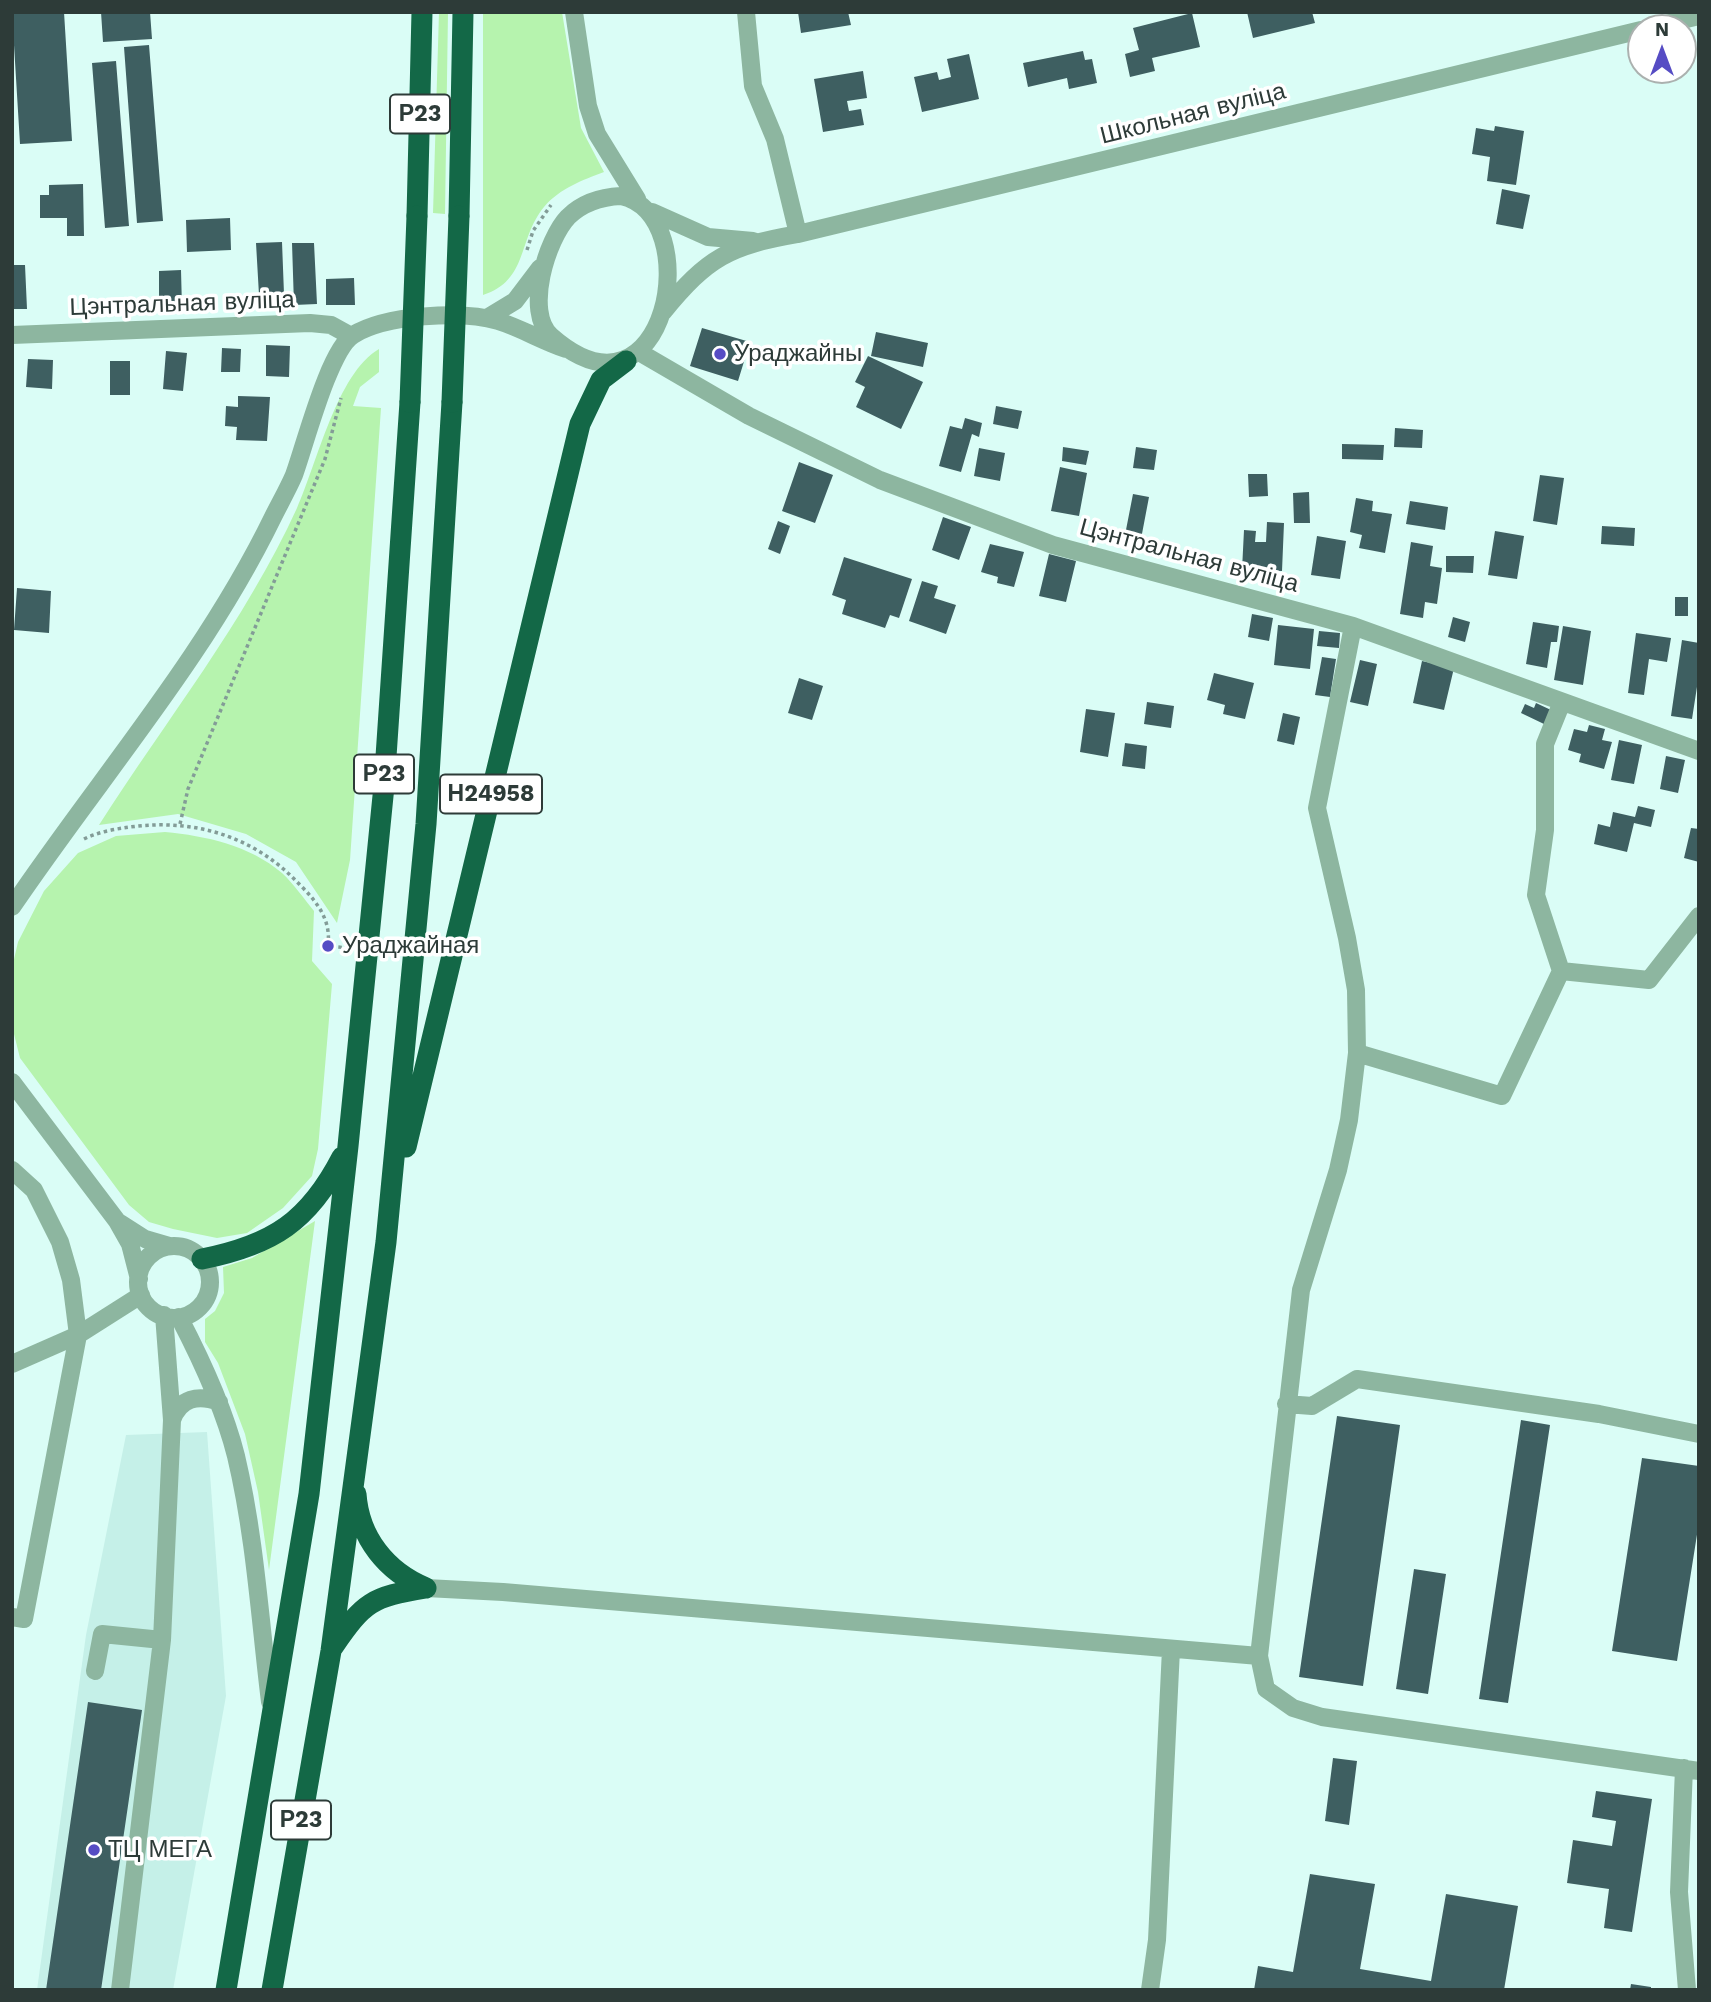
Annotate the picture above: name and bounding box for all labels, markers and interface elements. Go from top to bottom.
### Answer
north arrow [1627,14,1697,84]
text: N [1655,18,1669,41]
street label: Школьная вуліца [1097,77,1289,151]
road number: Р23 [390,94,450,134]
street label: Цэнтральная вуліца [69,286,295,322]
place label: Ураджайны [734,340,862,368]
marker: Ураджайны [712,346,728,362]
street label: Цэнтральная вуліца [1076,513,1302,599]
road number: Р23 [354,754,414,794]
road number: Н24958 [440,774,542,814]
place label: Ураджайная [342,932,479,960]
marker: Ураджайная [320,938,336,954]
road number: Р23 [271,1800,331,1840]
place label: ТЦ МЕГА [108,1836,212,1864]
marker: ТЦ МЕГА [86,1842,102,1858]

